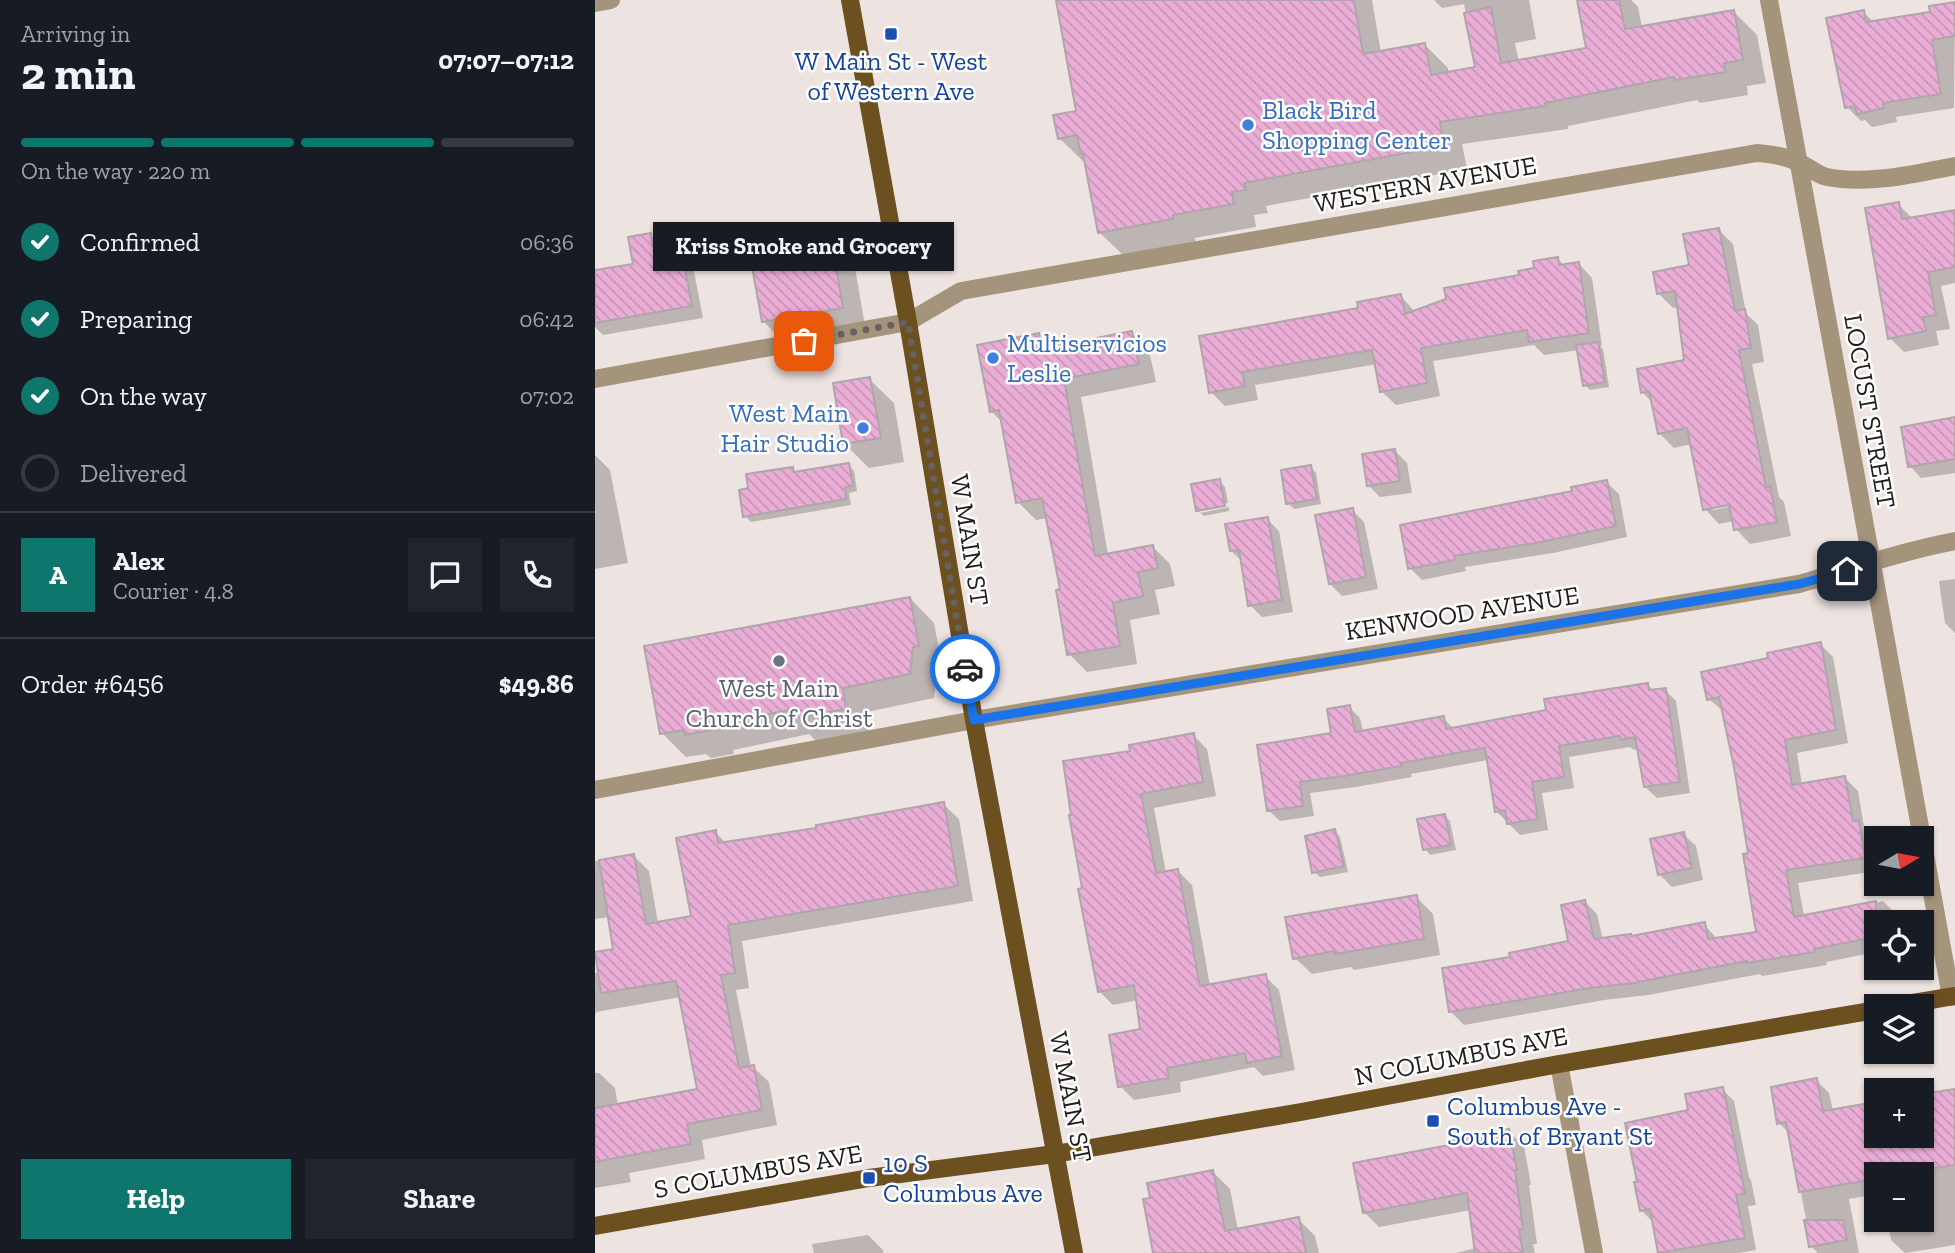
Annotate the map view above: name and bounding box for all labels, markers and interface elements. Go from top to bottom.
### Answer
text: Arriving in [21,20,130,48]
marker: W Main St - West of Western Ave [883,26,899,42]
text: 07:07–07:12 [438,44,574,76]
place label: W Main St - West of Western Ave [795,45,988,107]
text: 2 min [21,46,136,101]
place label: Black Bird Shopping Center [1262,94,1451,156]
marker: Black Bird Shopping Center [1240,117,1256,133]
street label: WESTERN AVENUE [1311,149,1539,219]
text: On the way · 220 m [21,157,210,185]
callout: Kriss Smoke and Grocery [653,222,955,271]
icon: check [21,223,59,261]
text: Confirmed [80,226,200,258]
text: 06:36 [520,228,574,256]
text: Kriss Smoke and Grocery [676,232,931,260]
icon: check [21,300,59,338]
text: Preparing [80,303,192,335]
text: 06:42 [519,305,574,333]
pin [774,311,834,371]
street label: LOCUST STREET [1837,311,1903,511]
icon: bag [785,322,823,360]
place label: Multiservicios Leslie [1007,327,1167,389]
marker: Multiservicios Leslie [985,350,1001,366]
icon: check [21,377,59,415]
text: On the way [80,380,207,412]
text: 07:02 [520,382,574,410]
place label: West Main Hair Studio [720,397,849,459]
marker: West Main Hair Studio [855,420,871,436]
text: Delivered [80,457,187,489]
street label: W MAIN ST [944,472,996,608]
button: chat [408,538,482,612]
button: phone [500,538,574,612]
pin [1817,541,1877,601]
text: Alex [113,545,165,577]
icon: home [1828,552,1866,590]
text: A [49,559,67,591]
text: Courier · 4.8 [113,577,234,605]
street label: KENWOOD AVENUE [1343,579,1581,647]
courier [930,634,1000,704]
icon: car [946,650,984,688]
marker: West Main Church of Christ [771,653,787,669]
text: Order #6456 [21,668,164,700]
text: $49.86 [499,668,574,700]
place label: West Main Church of Christ [685,672,873,734]
north arrow [1864,826,1934,896]
map controls [1864,826,1934,1232]
button: locate [1864,910,1934,980]
button: layers [1864,994,1934,1064]
street label: N COLUMBUS AVE [1352,1020,1570,1092]
street label: W MAIN ST [1043,1029,1099,1165]
button: + [1864,1078,1934,1148]
place label: Columbus Ave - South of Bryant St [1447,1090,1653,1152]
marker: Columbus Ave - South of Bryant St [1425,1113,1441,1129]
street label: S COLUMBUS AVE [651,1137,865,1205]
place label: 10 S Columbus Ave [883,1147,1043,1209]
button: Help [21,1159,291,1239]
button: Share [305,1159,574,1239]
button: − [1864,1162,1934,1232]
marker: 10 S Columbus Ave [861,1170,877,1186]

